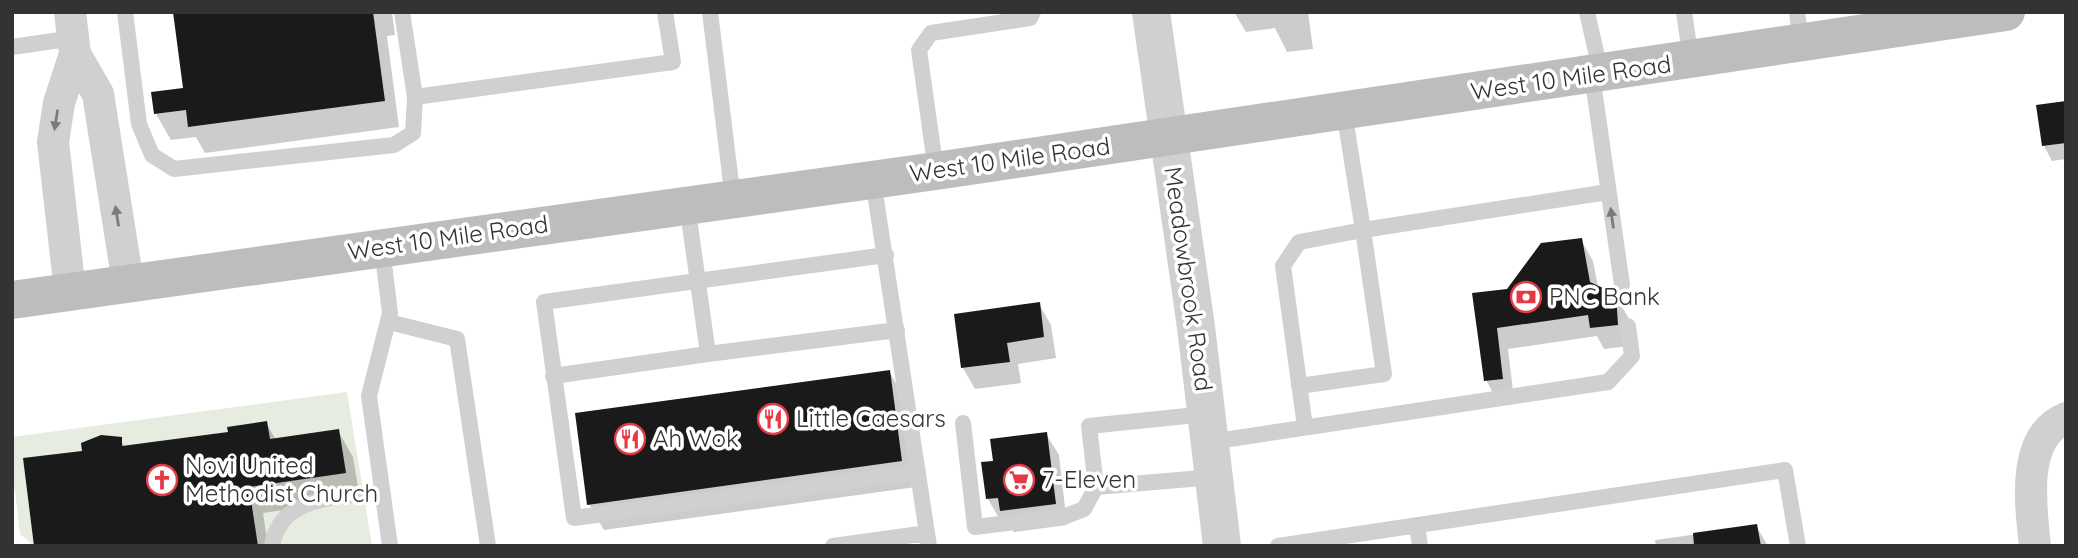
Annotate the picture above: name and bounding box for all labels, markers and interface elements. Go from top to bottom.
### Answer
street label: West 10 Mile Road [1469,48,1673,106]
one-way arrow [50,109,61,131]
street label: West 10 Mile Road [908,130,1112,188]
street label: Meadowbrook Road [1158,165,1220,393]
one-way arrow [112,205,123,227]
one-way arrow [1606,206,1617,228]
street label: West 10 Mile Road [346,208,550,266]
bank icon: PNC Bank [1509,280,1543,314]
place label: PNC Bank [1549,281,1660,311]
restaurant icon: Little Caesars [756,402,790,436]
place label: Little Caesars [796,403,946,433]
restaurant icon: Ah Wok [613,422,647,456]
place label: Ah Wok [653,423,739,453]
place label: Novi United Methodist Church [185,450,378,508]
church icon: Novi United Methodist Church [145,463,179,497]
supermarket icon: 7-Eleven [1002,463,1036,497]
place label: 7-Eleven [1042,464,1136,494]

